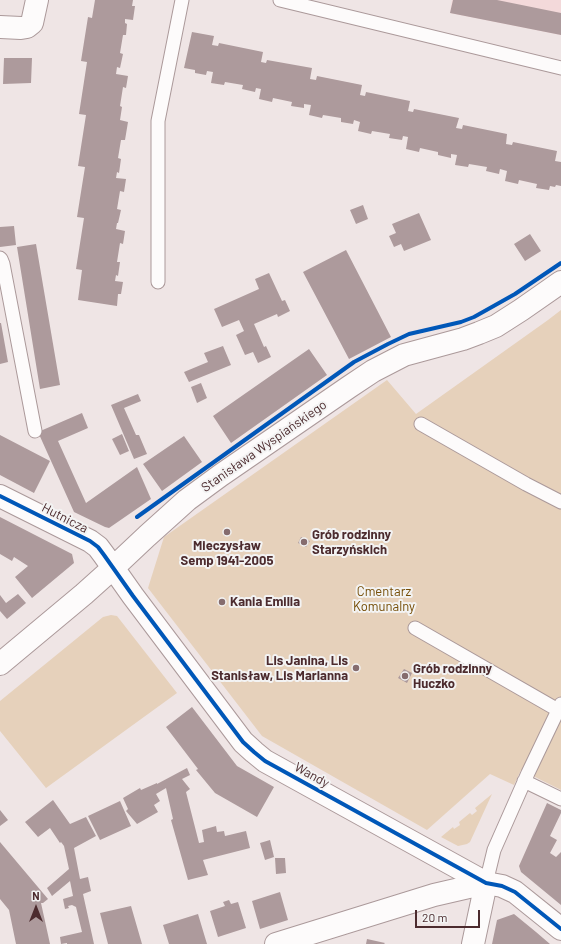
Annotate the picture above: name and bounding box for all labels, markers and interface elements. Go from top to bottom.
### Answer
street label: Stanisława Wyspiańskiego [198,397,330,495]
street label: Hutnicza [39,500,91,536]
marker: Mieczysław Semp 1941-2005 [222,527,232,537]
place label: Grób rodzinny Starzyńskich [312,527,391,558]
marker: Grób rodzinny Starzyńskich [299,537,309,547]
place label: Mieczysław Semp 1941-2005 [181,538,273,569]
park label: Cmentarz Komunalny [353,584,415,615]
place label: Kania Emilia [230,594,300,610]
marker: Kania Emilia [217,597,227,607]
place label: Lis Janina, Lis Stanisław, Lis Marianna [211,653,348,684]
place label: Grób rodzinny Huczko [413,661,492,692]
marker: Lis Janina, Lis Stanisław, Lis Marianna [351,663,361,673]
marker: Grób rodzinny Huczko [400,671,410,681]
street label: Wandy [292,759,332,791]
north arrow [16,888,56,928]
text: N [32,889,40,902]
scale bar [417,902,482,928]
text: 20 m [422,910,448,924]

